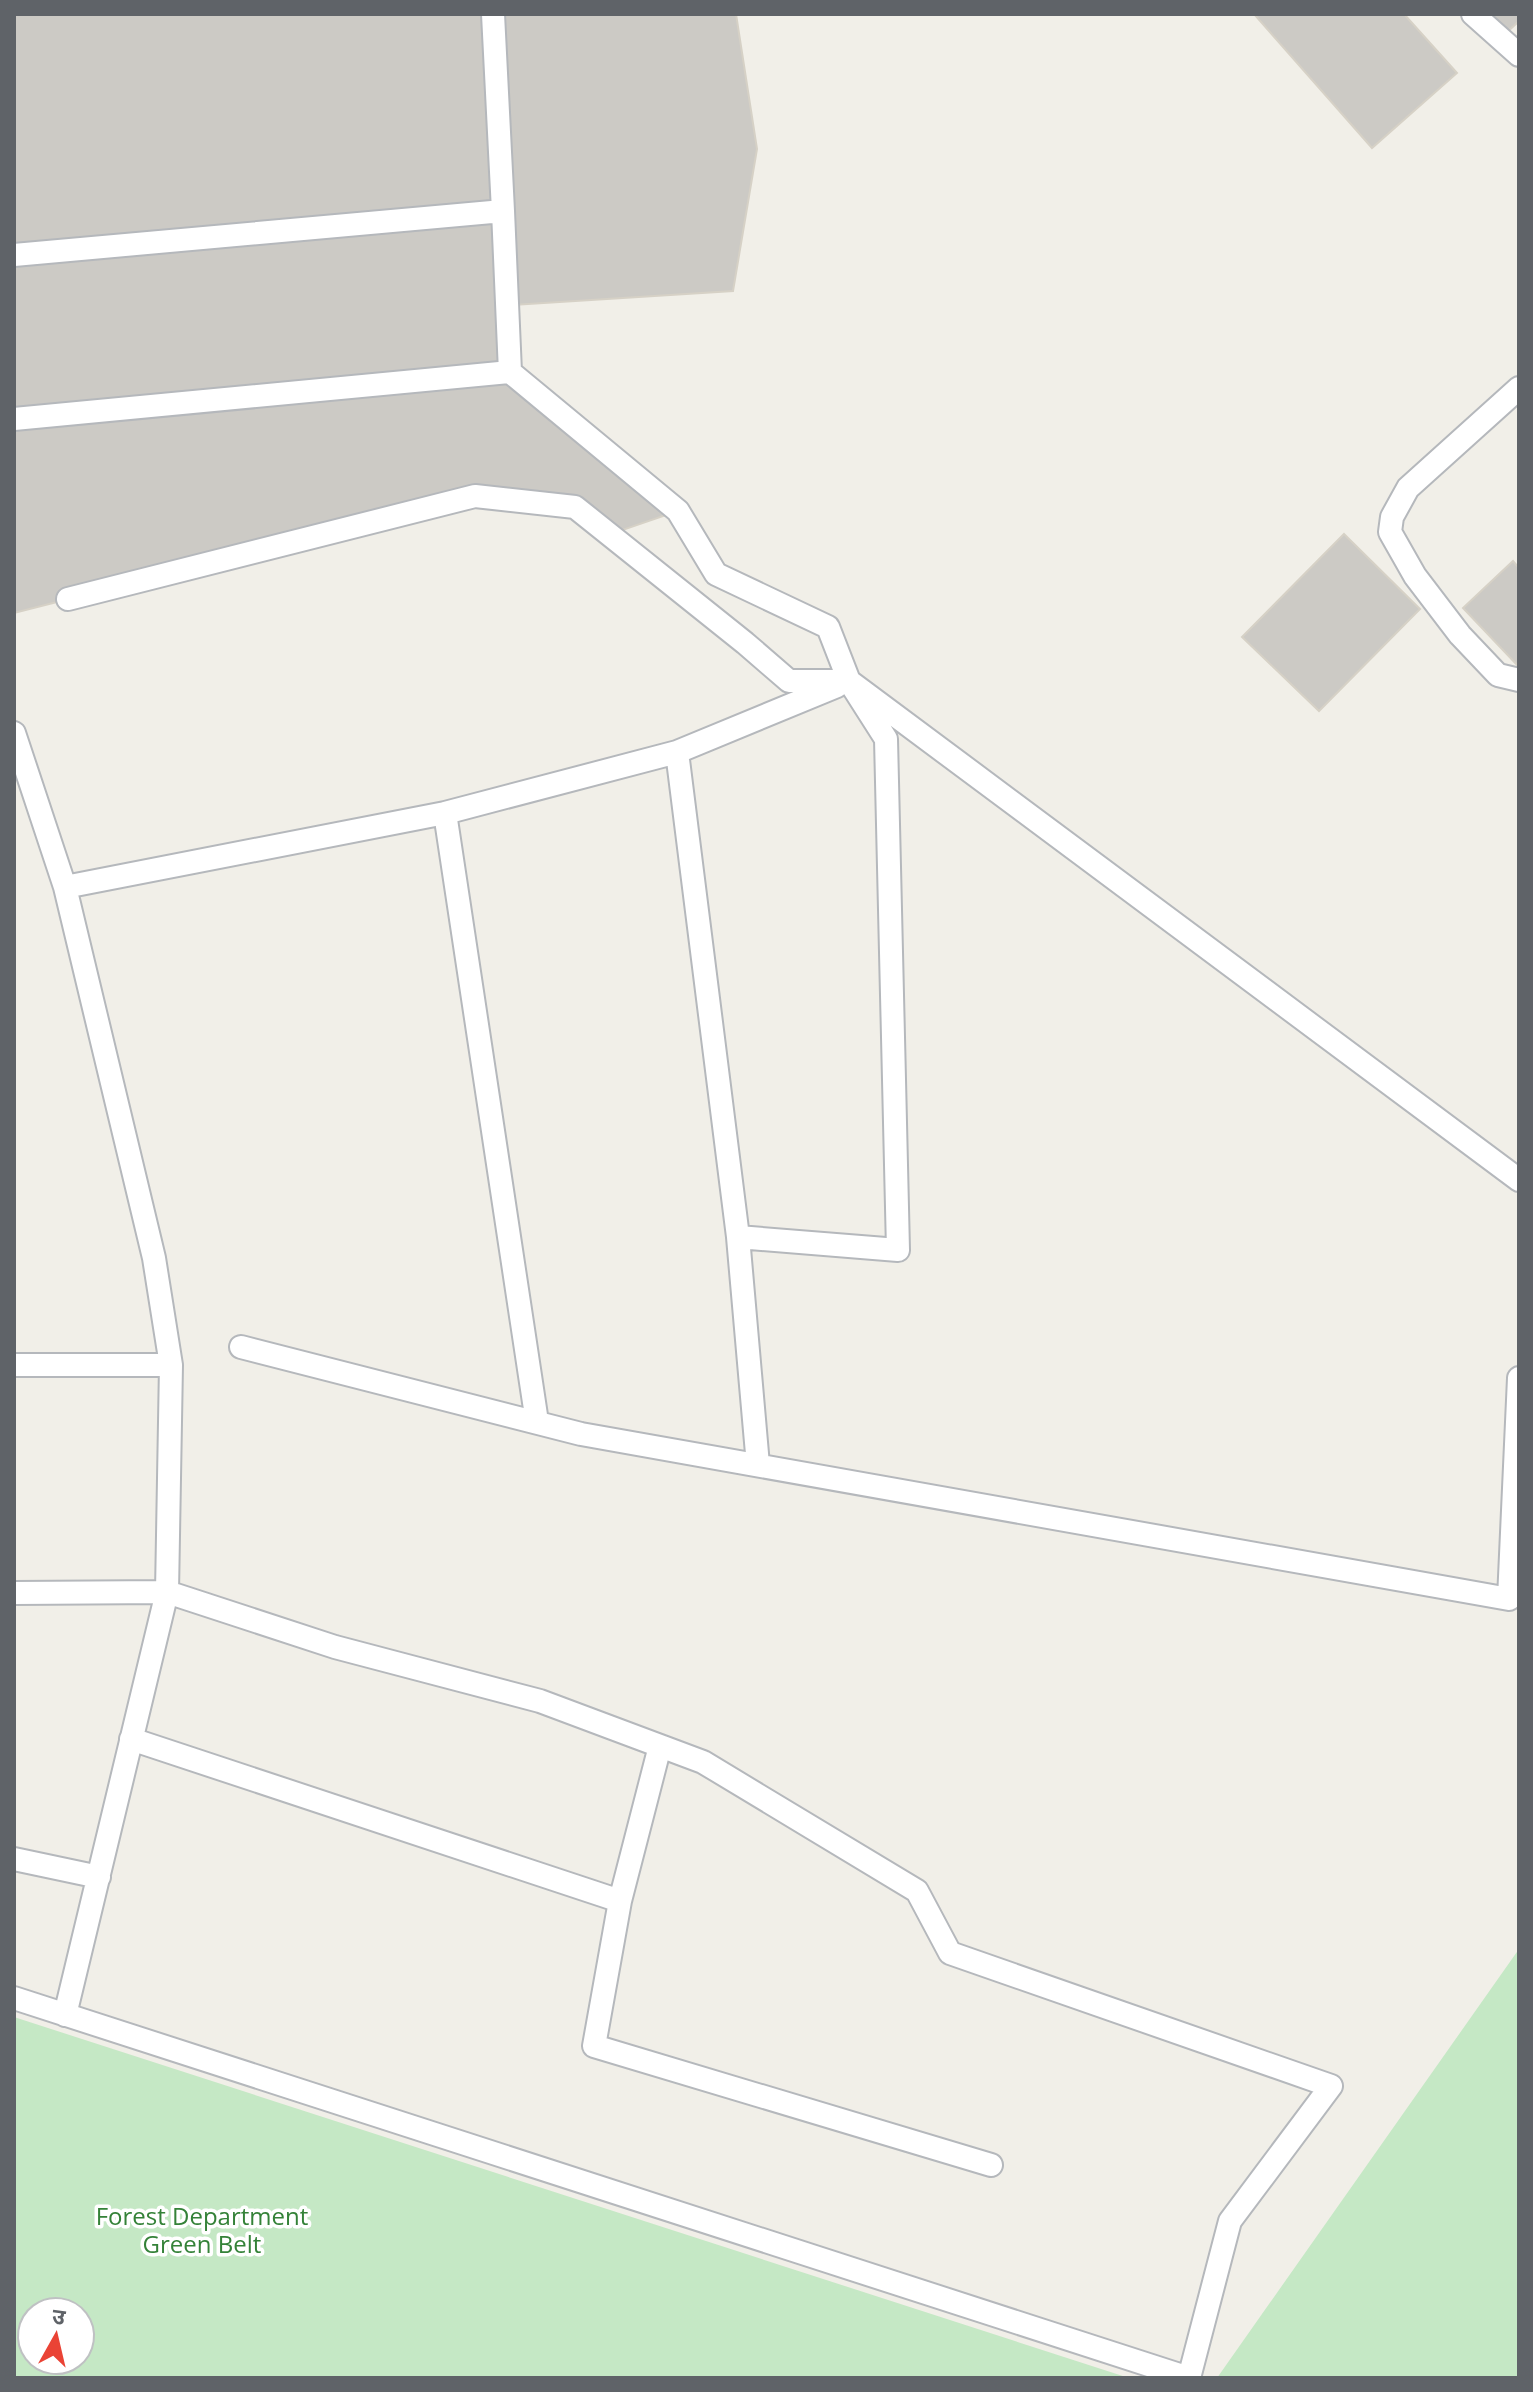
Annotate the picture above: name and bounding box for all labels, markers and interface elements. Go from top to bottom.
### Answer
park label: Forest Department Green Belt [96,2199,308,2260]
north arrow [16,2296,96,2376]
text: उ [50,2299,68,2331]

